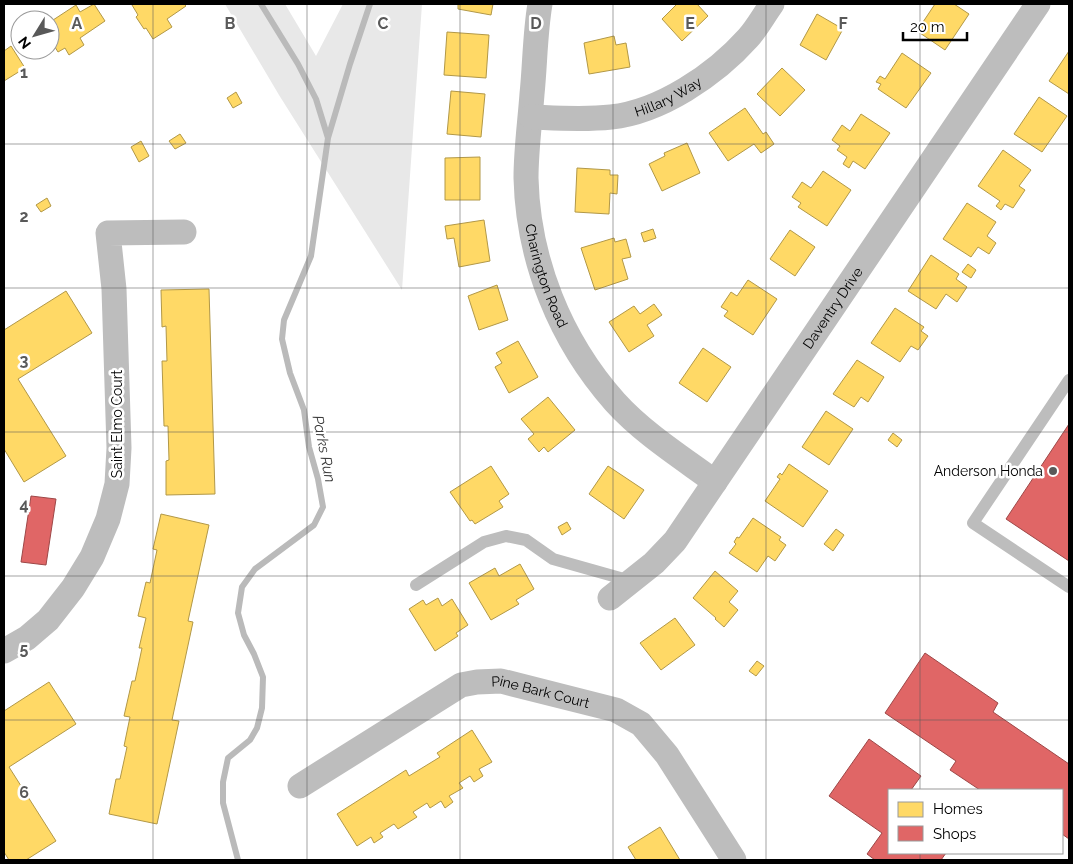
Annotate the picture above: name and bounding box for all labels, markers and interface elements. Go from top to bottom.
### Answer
north arrow [10,10,60,60]
scale bar [903,10,967,42]
text: A [72,14,83,33]
text: B [225,14,236,33]
text: C [378,14,389,33]
text: D [530,14,542,33]
text: E [685,14,695,33]
text: F [838,14,848,33]
text: 20 m [910,18,945,36]
text: N [15,34,34,52]
text: 1 [20,63,28,82]
street label: Hillary Way [633,73,705,120]
text: 2 [19,207,29,226]
street label: Charington Road [522,223,571,330]
street label: Daventry Drive [799,264,866,352]
text: 3 [20,351,29,370]
street label: Saint Elmo Court [109,369,125,478]
water label: Parks Run [309,414,339,484]
place label: Anderson Honda [934,463,1043,479]
marker: Anderson Honda [1047,465,1059,477]
text: 4 [19,495,29,514]
text: 5 [20,639,29,658]
street label: Pine Bark Court [491,673,591,711]
text: 6 [19,783,29,802]
legend [888,789,1063,854]
text: Homes [933,800,983,818]
text: Shops [933,825,976,843]

